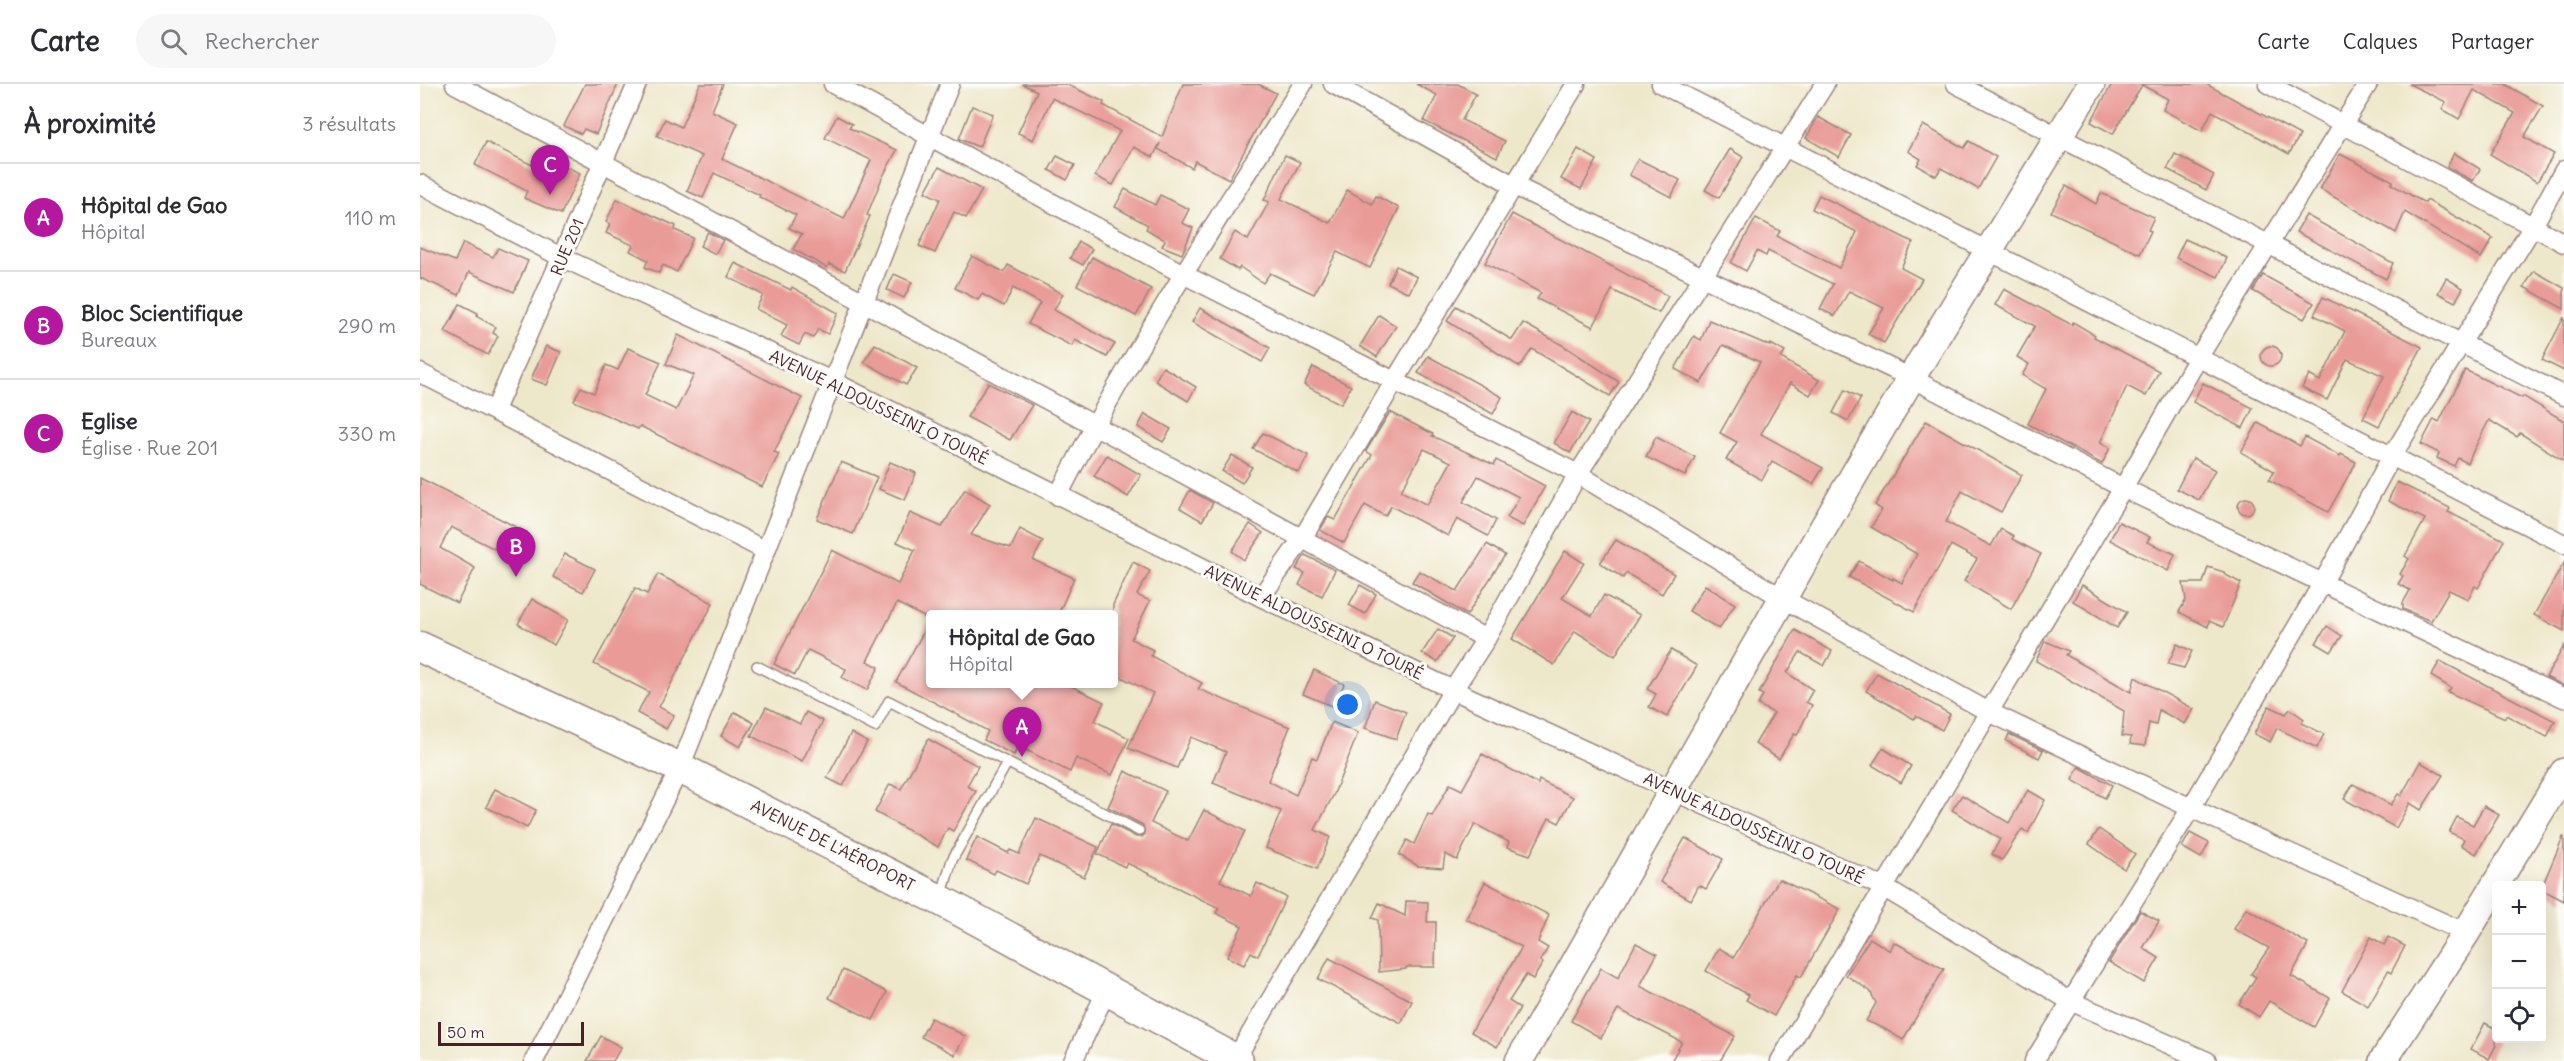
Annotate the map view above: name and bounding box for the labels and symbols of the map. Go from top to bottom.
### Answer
pin: C [530,146,570,195]
street label: RUE 201 [546,215,588,279]
street label: AVENUE ALDOUSSEINI O TOURÉ [766,345,992,469]
pin: B [496,528,536,577]
street label: AVENUE ALDOUSSEINI O TOURÉ [1201,560,1427,684]
your location [1333,690,1362,719]
pin: A [1002,708,1042,757]
street label: AVENUE ALDOUSSEINI O TOURÉ [1641,768,1867,888]
street label: AVENUE DE L'AÉROPORT [748,795,918,895]
scale bar [438,1019,584,1046]

